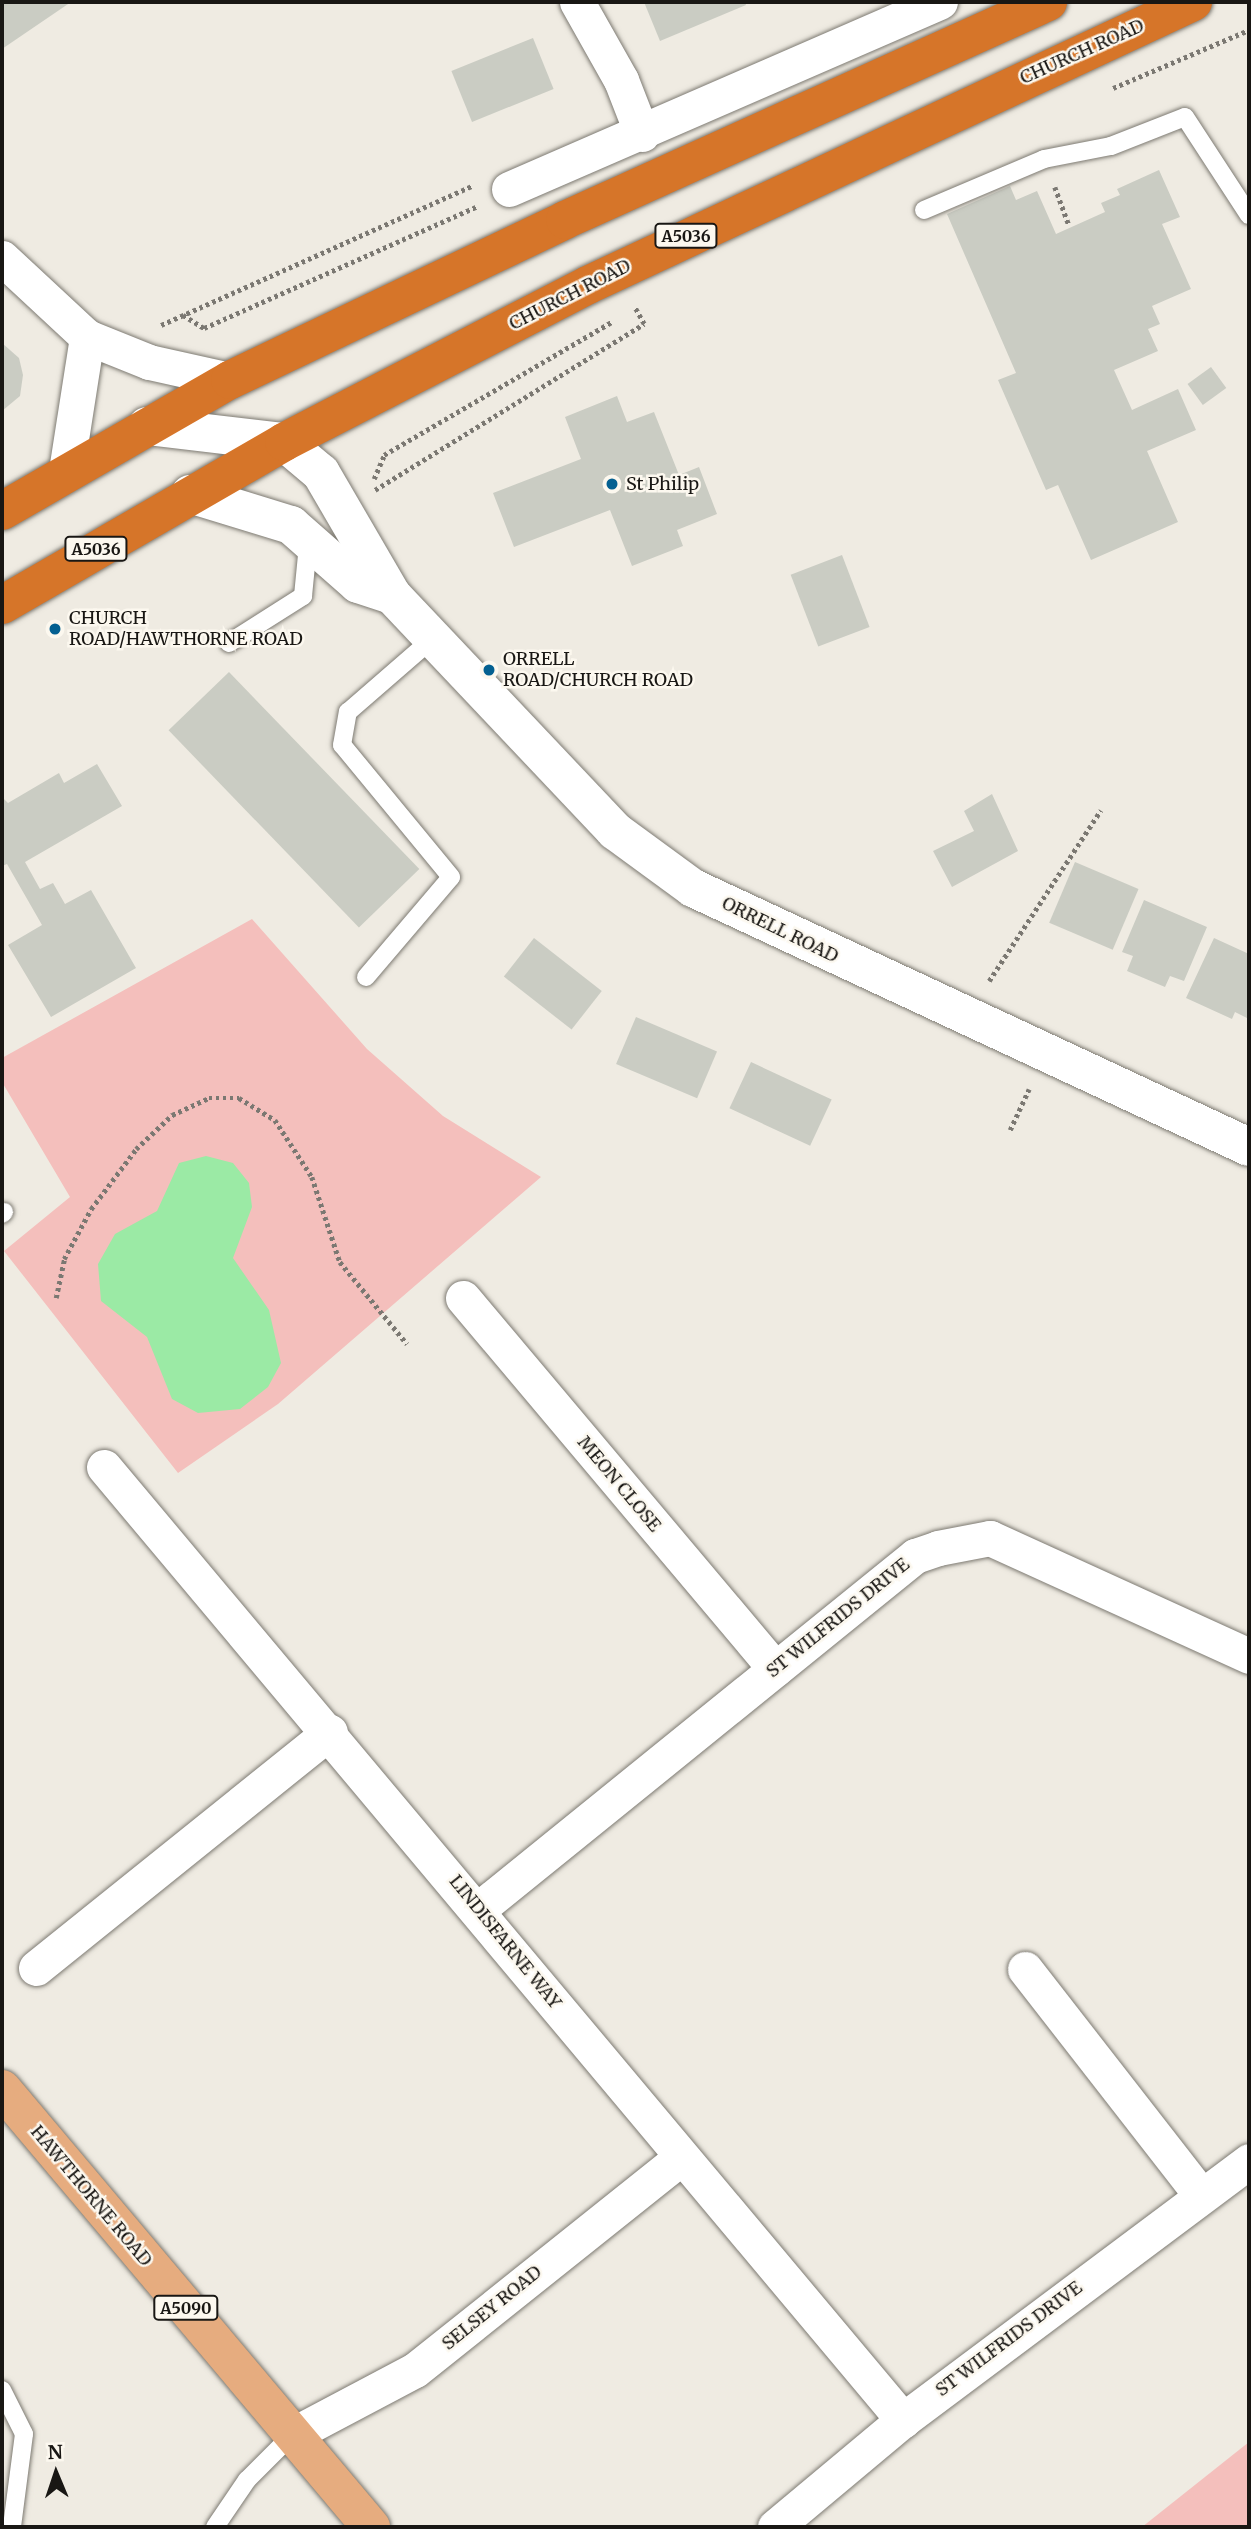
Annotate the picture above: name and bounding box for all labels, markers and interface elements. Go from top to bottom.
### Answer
street label: CHURCH ROAD [1017,15,1147,89]
road number: A5036 [653,224,719,248]
street label: CHURCH ROAD [506,255,634,335]
place label: St Philip [626,473,699,495]
marker: St Philip [604,476,620,492]
road number: A5036 [63,536,129,562]
place label: CHURCH ROAD/HAWTHORNE ROAD [69,608,303,650]
marker: CHURCH ROAD/HAWTHORNE ROAD [47,621,63,637]
place label: ORRELL ROAD/CHURCH ROAD [503,649,693,692]
marker: ORRELL ROAD/CHURCH ROAD [481,662,497,678]
street label: ORRELL ROAD [718,893,842,967]
street label: MEON CLOSE [573,1432,665,1536]
street label: ST WILFRIDS DRIVE [762,1554,914,1682]
street label: LINDISFARNE WAY [445,1871,565,2013]
street label: HAWTHORNE ROAD [26,2121,156,2271]
street label: SELSEY ROAD [438,2261,546,2355]
street label: ST WILFRIDS DRIVE [932,2277,1086,2401]
road number: A5090 [153,2296,219,2320]
north arrow [21,2438,91,2508]
text: N [47,2440,63,2464]

